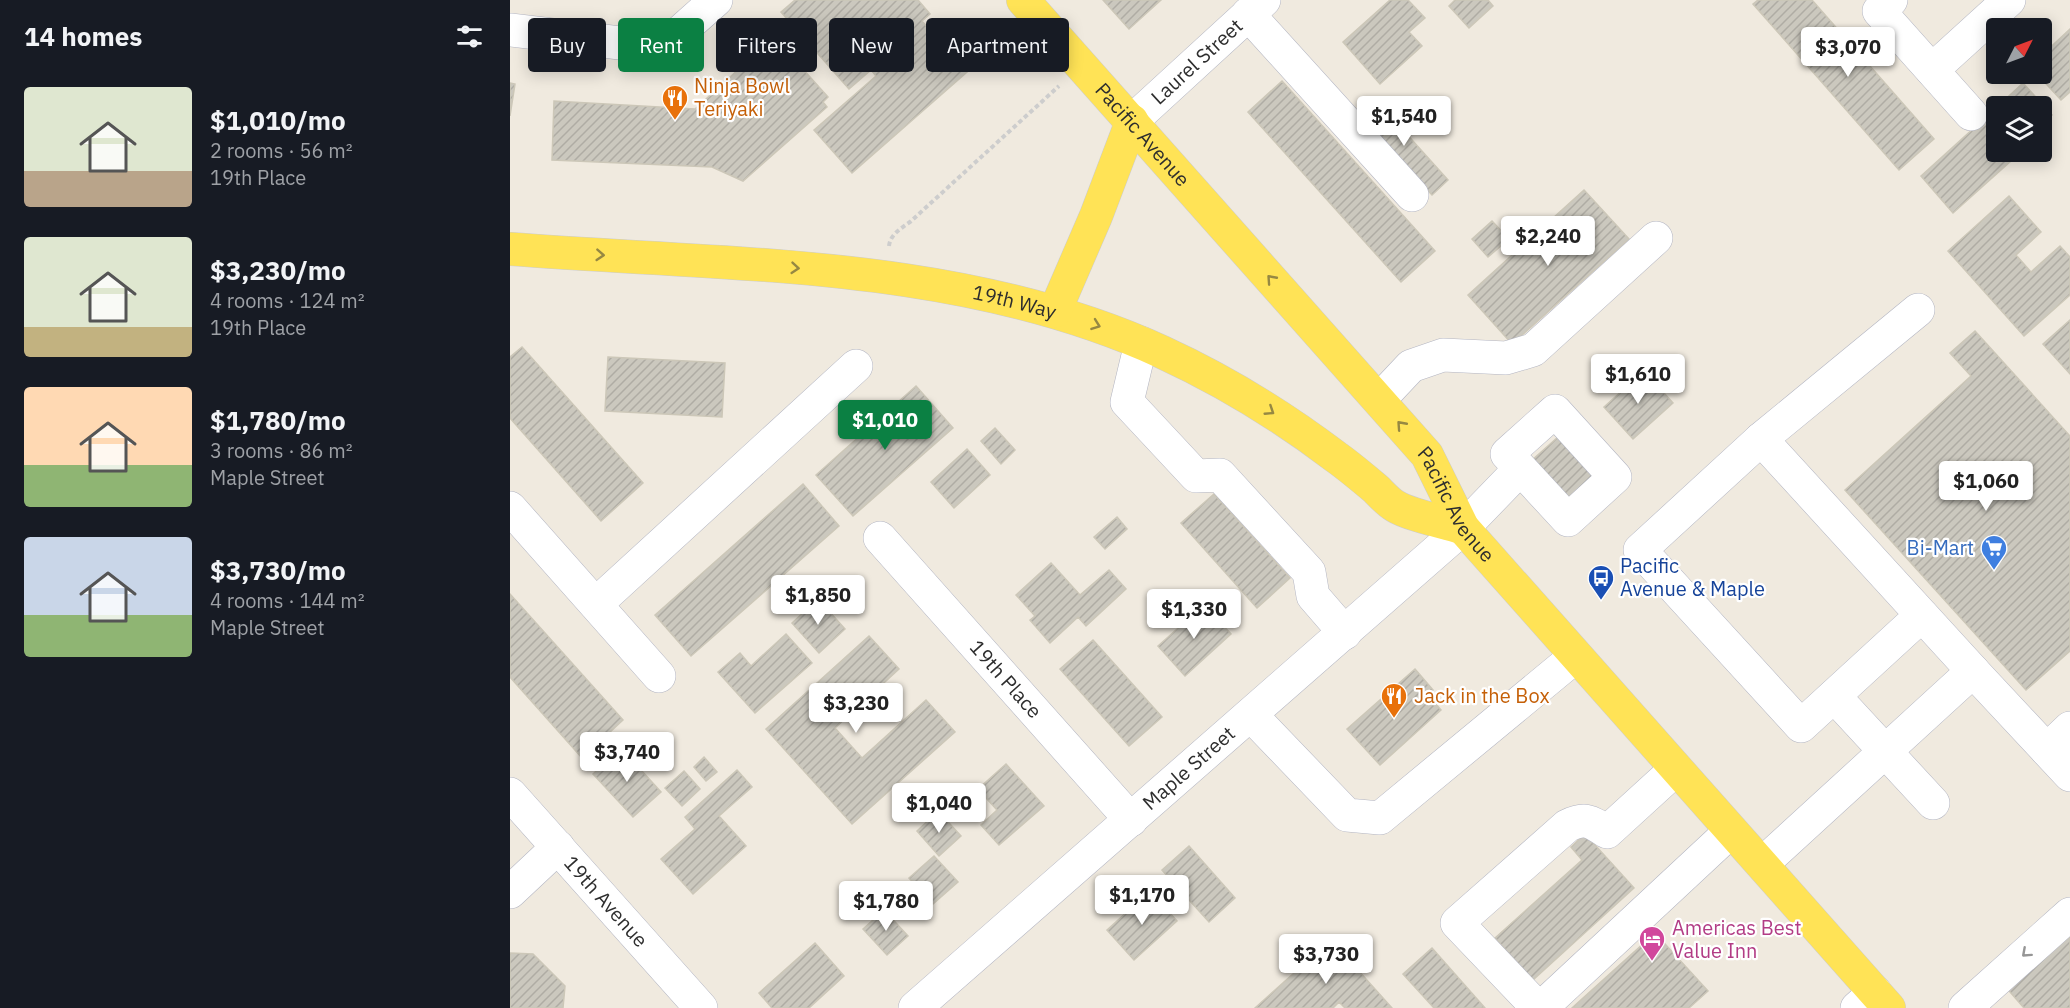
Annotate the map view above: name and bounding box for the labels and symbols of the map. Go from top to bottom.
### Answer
street label: Laurel Street [1145,12,1248,110]
north arrow [1986,18,2052,84]
pin: $3,070 [1799,27,1897,78]
place label: Ninja Bowl Teriyaki [694,72,790,122]
street label: Pacific Avenue [1089,76,1196,192]
restaurant icon: Ninja Bowl Teriyaki [660,83,690,121]
pin: $1,540 [1355,96,1453,147]
pin: $2,240 [1499,216,1597,267]
one-way arrow [596,248,605,261]
one-way arrow [790,262,799,275]
one-way arrow [1267,275,1278,286]
street label: 19th Way [970,278,1060,325]
one-way arrow [1090,318,1101,330]
pin: $1,610 [1589,354,1687,405]
pin: $1,010 [836,400,934,451]
one-way arrow [1264,404,1275,415]
one-way arrow [1397,421,1408,432]
street label: Pacific Avenue [1412,440,1501,568]
pin: $1,060 [1937,461,2035,512]
supermarket icon: Bi-Mart [1979,533,2009,571]
place label: Bi-Mart [1907,534,1974,561]
place label: Pacific Avenue & Maple [1620,552,1765,602]
bus stop icon: Pacific Avenue & Maple [1586,563,1616,601]
pin: $1,850 [769,575,867,626]
pin: $1,330 [1145,589,1243,640]
street label: 19th Place [964,634,1048,724]
restaurant icon: Jack in the Box [1379,681,1409,719]
place label: Jack in the Box [1414,682,1550,709]
pin: $3,230 [807,683,905,734]
street label: Maple Street [1136,720,1240,816]
pin: $3,740 [578,732,676,783]
pin: $1,040 [890,783,988,834]
street label: 19th Avenue [558,850,654,953]
pin: $1,170 [1093,875,1191,926]
pin: $1,780 [837,881,935,932]
place label: Americas Best Value Inn [1672,914,1801,964]
hotel icon: Americas Best Value Inn [1637,924,1667,962]
pin: $3,730 [1277,934,1375,985]
one-way arrow [2023,946,2033,957]

